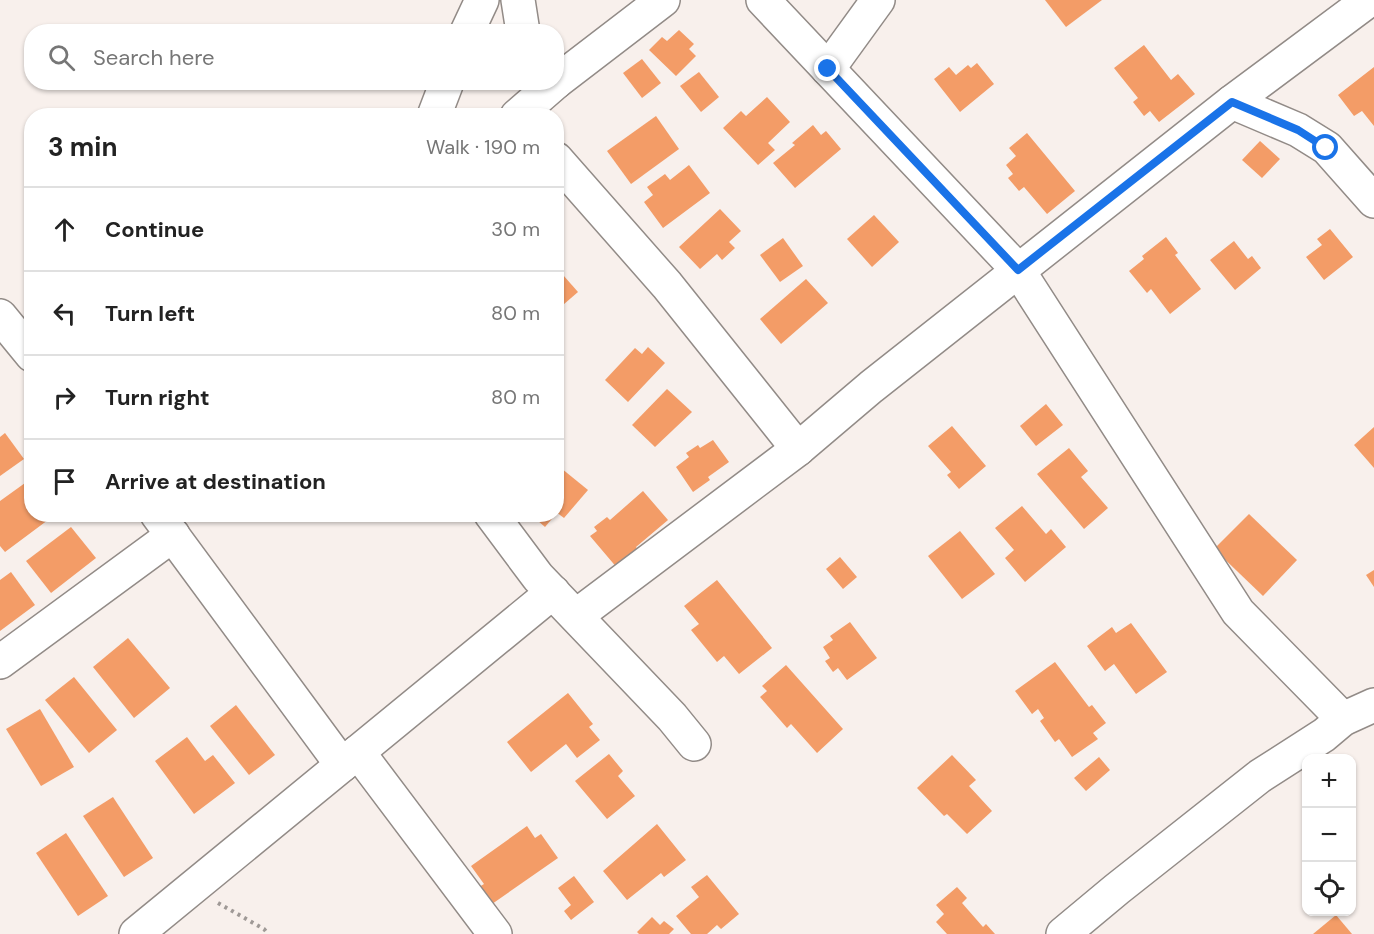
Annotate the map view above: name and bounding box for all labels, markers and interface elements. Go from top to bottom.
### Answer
search box [24,24,564,90]
icon: search [45,41,78,74]
text: Search here [93,43,214,72]
route end [814,55,840,81]
text: 3 min [48,130,117,164]
text: Walk · 190 m [426,134,540,160]
route start [1312,134,1338,160]
icon: ahead [48,213,81,246]
text: Continue [105,215,204,244]
text: 30 m [491,216,540,242]
icon: left [48,297,81,330]
text: Turn left [105,299,195,328]
text: 80 m [491,300,540,326]
icon: right [48,381,81,414]
text: Turn right [105,383,210,412]
text: 80 m [491,384,540,410]
icon: arrive [48,465,81,498]
text: Arrive at destination [105,467,326,496]
map controls [1302,754,1356,916]
button: + [1302,754,1356,808]
button: − [1302,808,1356,862]
button: locate [1302,862,1356,916]

